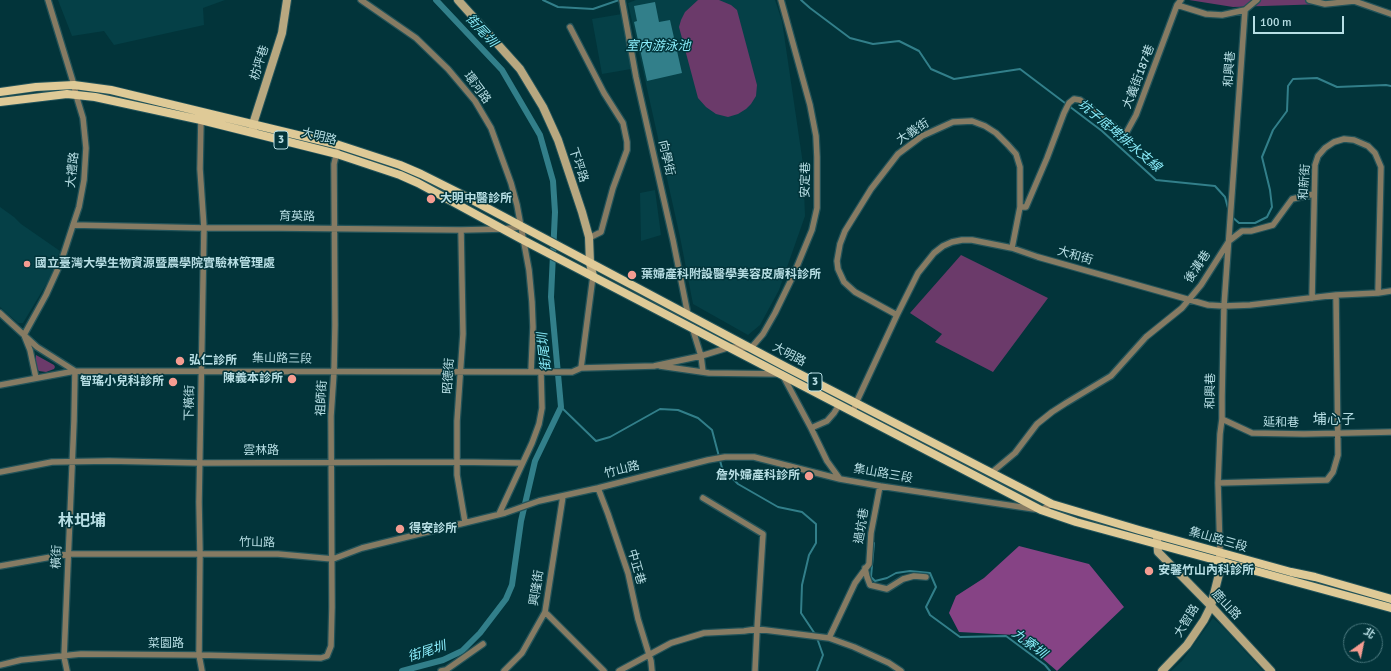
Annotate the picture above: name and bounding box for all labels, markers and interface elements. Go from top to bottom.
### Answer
scale bar [1255,8,1346,34]
water label: 街尾圳 [462,11,500,51]
text: 100 m [1260,15,1292,30]
water label: 室內游泳池 [626,39,690,55]
street label: 大義街187巷 [1120,43,1158,111]
street label: 枋坪巷 [248,44,272,82]
street label: 和興巷 [1222,51,1238,87]
street label: 環河路 [460,69,494,107]
water label: 坑子底埤排水支線 [1074,97,1164,175]
street label: 大義街 [894,116,932,148]
street label: 大明路 [300,126,338,148]
road number: 3 [274,131,288,149]
street label: 向學街 [655,139,677,177]
street label: 下坪路 [565,146,591,184]
street label: 大禮路 [64,151,82,189]
street label: 安定巷 [798,162,814,198]
street label: 和新街 [1297,164,1313,200]
place label: 大明中醫診所 [440,192,512,206]
marker: 大明中醫診所 [425,193,437,205]
street label: 育英路 [279,209,315,225]
street label: 大和街 [1056,244,1094,268]
street label: 後溝巷 [1182,248,1214,286]
place label: 國立臺灣大學生物資源暨農學院實驗林管理處 [35,257,275,271]
marker: 國立臺灣大學生物資源暨農學院實驗林管理處 [22,259,32,269]
place label: 葉婦產科附設醫學美容皮膚科診所 [641,268,821,282]
marker: 葉婦產科附設醫學美容皮膚科診所 [626,269,638,281]
water label: 街尾圳 [535,332,555,372]
street label: 大明路 [770,340,808,370]
street label: 集山路三段 [252,351,312,367]
place label: 弘仁診所 [189,354,237,368]
marker: 弘仁診所 [174,355,186,367]
street label: 昭德街 [441,358,457,394]
place label: 陳義本診所 [223,372,283,386]
marker: 陳義本診所 [286,373,298,385]
road number: 3 [808,373,822,391]
street label: 和興巷 [1203,373,1219,409]
place label: 智瑤小兒科診所 [80,375,164,389]
marker: 智瑤小兒科診所 [167,376,179,388]
street label: 祖師街 [314,380,330,416]
street label: 下橫街 [182,385,198,421]
district label: 埔心子 [1313,412,1355,428]
street label: 延和巷 [1263,415,1299,431]
street label: 雲林路 [243,444,279,458]
street label: 竹山路 [603,459,641,481]
street label: 集山路三段 [852,462,914,486]
place label: 詹外婦產科診所 [716,469,800,483]
marker: 詹外婦產科診所 [803,470,815,482]
street label: 過坑巷 [852,507,872,545]
district label: 林圯埔 [58,512,106,532]
place label: 得安診所 [409,522,457,536]
marker: 得安診所 [394,523,406,535]
street label: 集山路三段 [1187,525,1249,555]
street label: 竹山路 [239,535,275,551]
street label: 橫街 [49,545,65,569]
street label: 中正巷 [624,548,648,586]
place label: 安馨竹山內科診所 [1158,564,1254,578]
marker: 安馨竹山內科診所 [1143,565,1155,577]
street label: 興隆街 [527,569,547,607]
street label: 鹿山路 [1208,587,1244,623]
street label: 大智路 [1171,602,1203,640]
north arrow [1343,623,1383,663]
text: 北 [1361,625,1377,642]
water label: 九寮圳 [1009,626,1049,662]
street label: 菜園路 [148,637,184,651]
water label: 街尾圳 [406,639,448,665]

